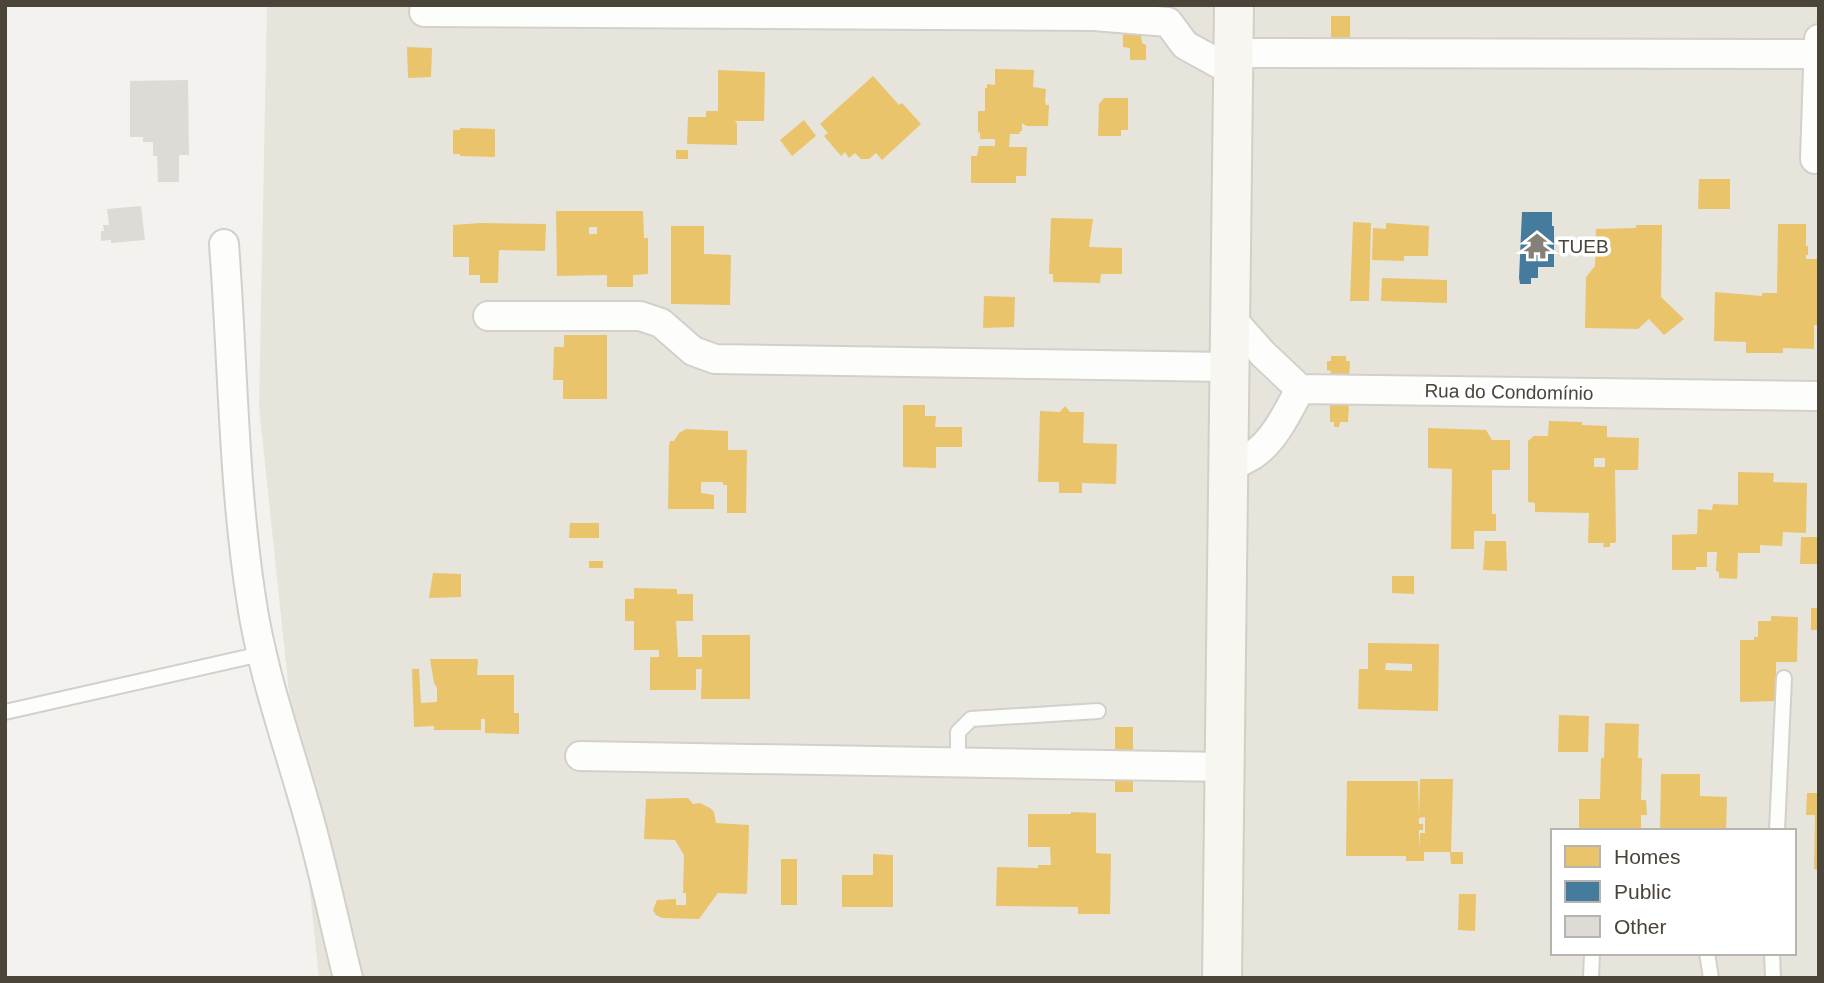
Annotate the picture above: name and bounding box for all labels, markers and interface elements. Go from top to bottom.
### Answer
temple icon: TUEB [1522,231,1552,261]
place label: TUEB [1558,236,1609,257]
street label: Rua do Condomínio [1424,380,1594,404]
legend [1551,829,1796,955]
text: Homes [1614,845,1681,868]
text: Public [1614,880,1671,903]
text: Other [1614,915,1667,938]

